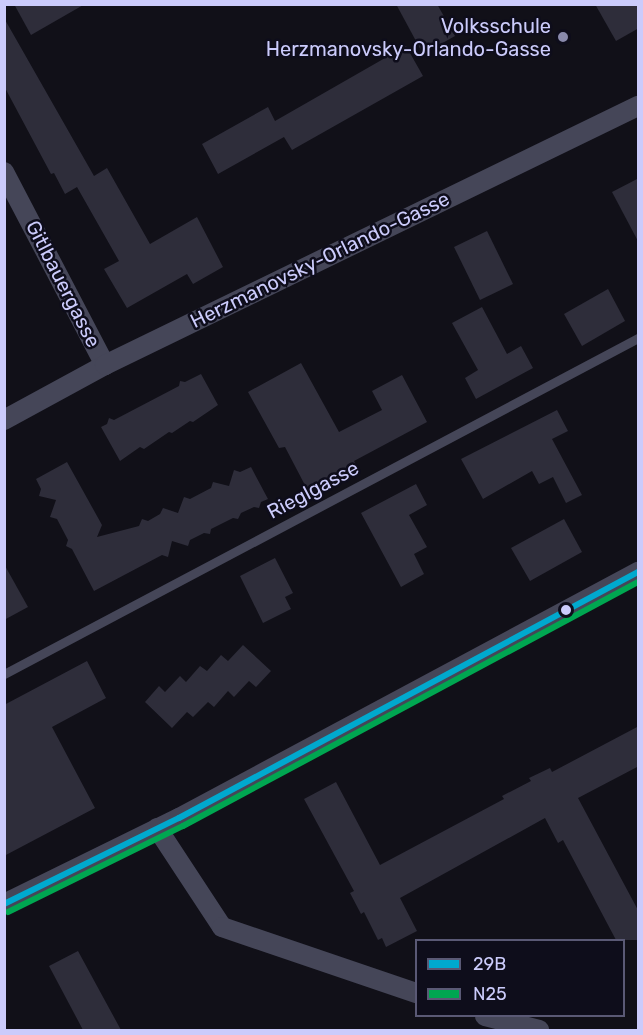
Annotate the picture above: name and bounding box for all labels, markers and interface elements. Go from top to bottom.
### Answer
place label: Volksschule Herzmanovsky-Orlando-Gasse [266,14,551,61]
marker: Volksschule Herzmanovsky-Orlando-Gasse [556,30,570,44]
street label: Herzmanovsky-Orlando-Gasse [187,187,453,333]
street label: Gitlbauergasse [21,216,105,352]
street label: Rieglgasse [263,456,363,524]
unlabelled marker [560,604,572,616]
legend [415,939,625,1017]
text: 29B [473,953,506,975]
text: N25 [473,983,507,1005]

